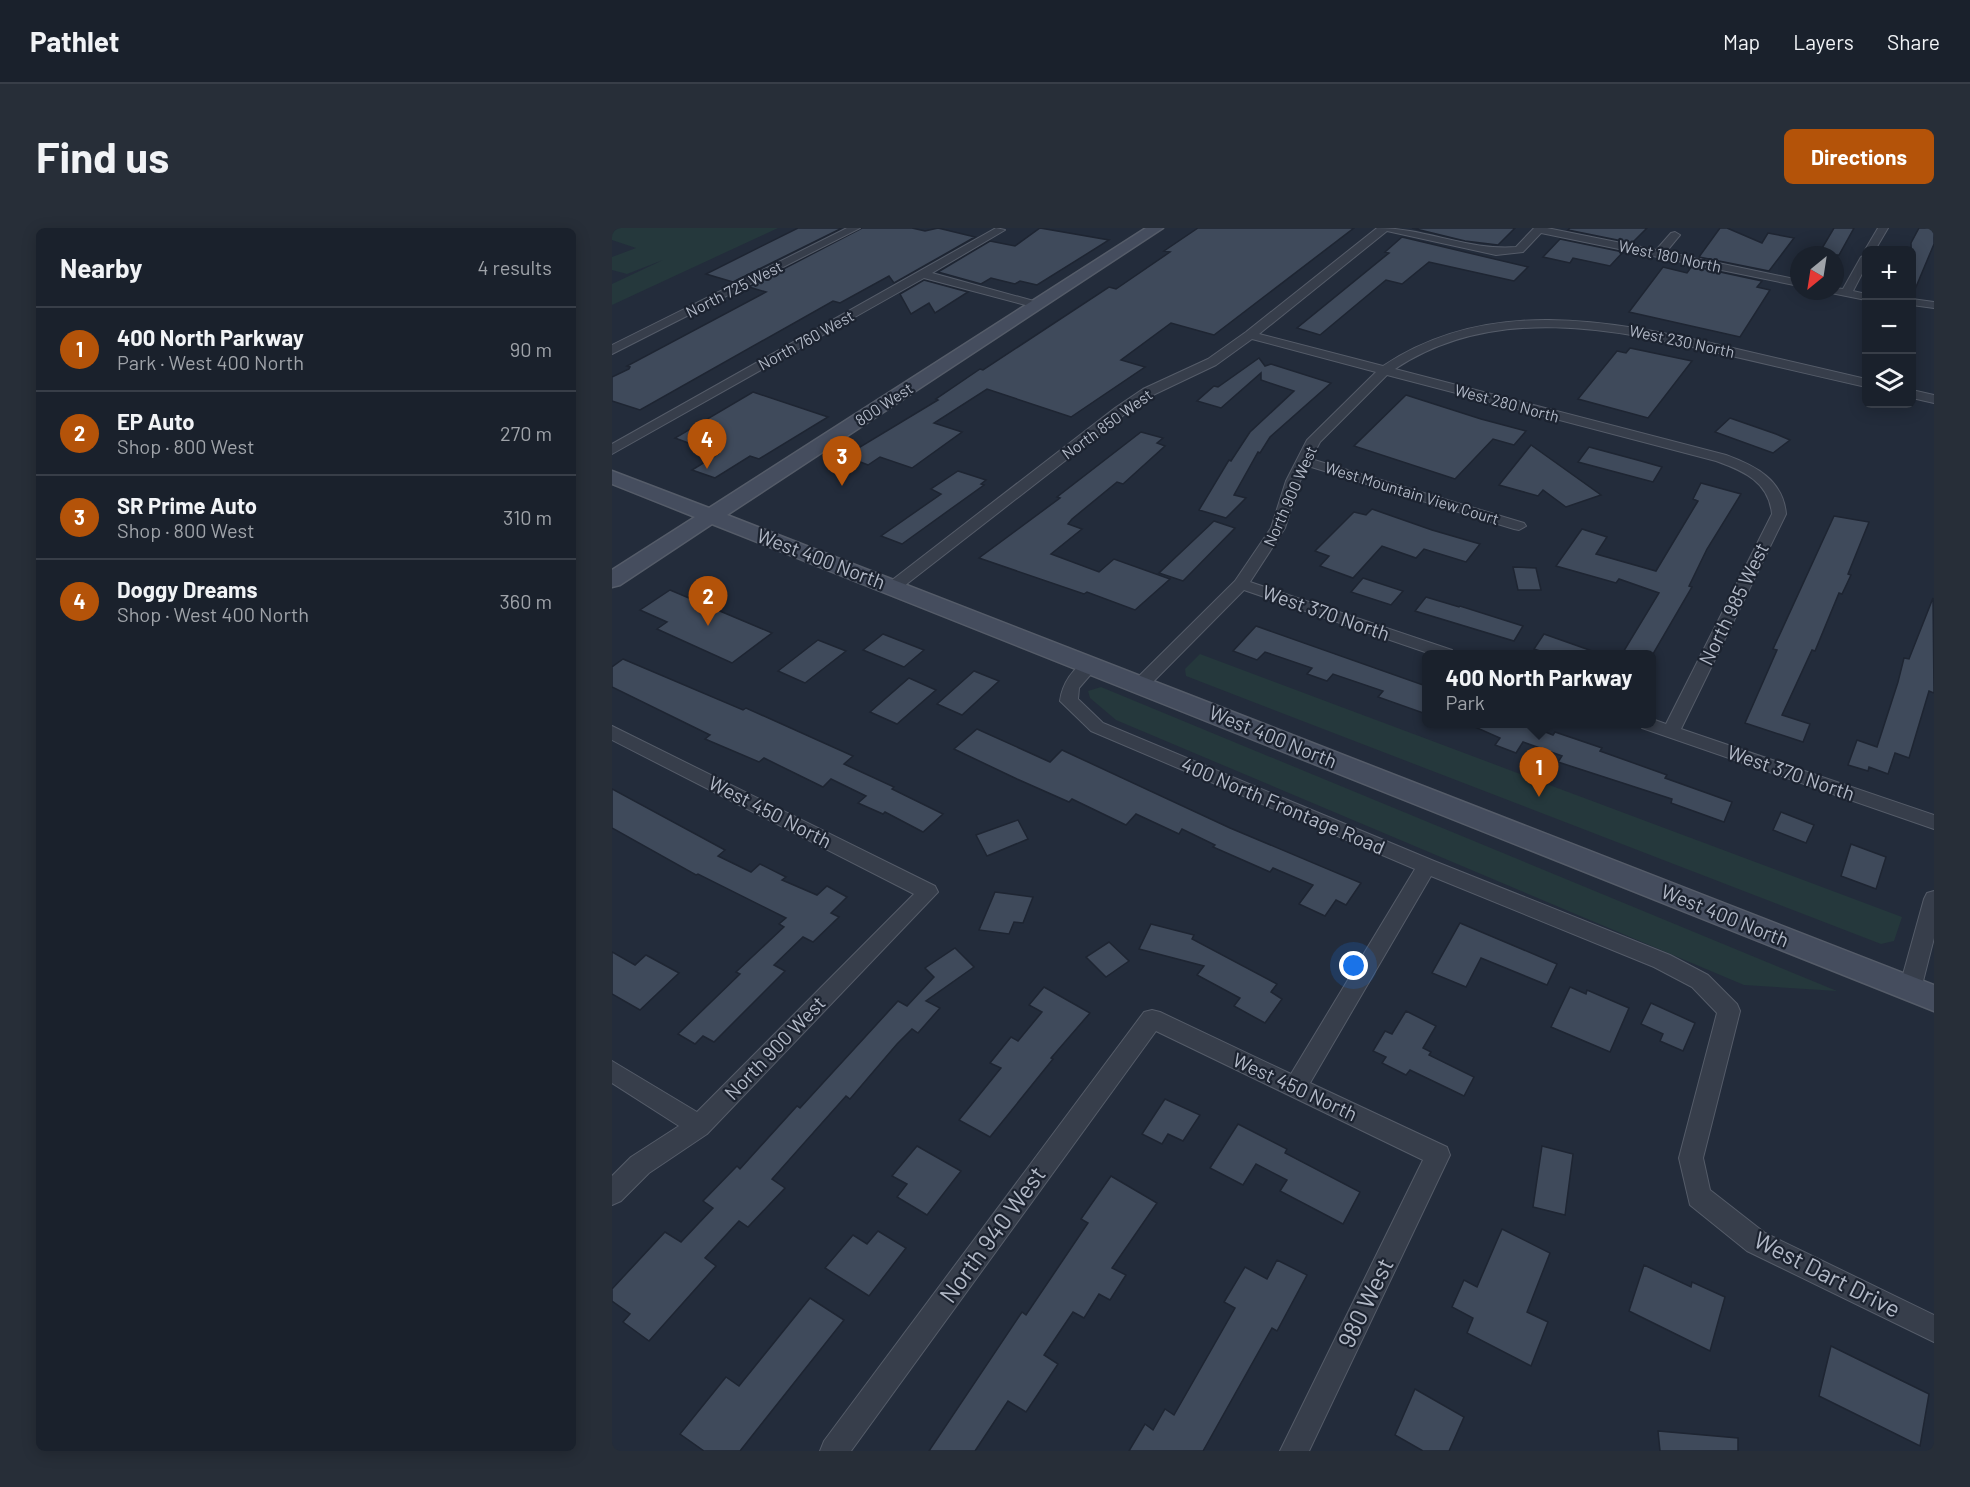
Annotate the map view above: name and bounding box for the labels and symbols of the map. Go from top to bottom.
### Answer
street label: West 180 North [1617,235,1723,276]
north arrow [1790,246,1844,300]
street label: North 725 West [682,256,785,321]
street label: North 760 West [755,305,857,374]
street label: West 230 North [1628,320,1737,361]
street label: 800 West [851,378,916,429]
street label: West 280 North [1453,379,1562,426]
street label: North 850 West [1058,384,1156,463]
pin: 4 [688,420,727,469]
pin: 3 [822,436,862,486]
street label: North 900 West [1259,443,1320,549]
street label: West Mountain View Court [1323,457,1501,528]
street label: West 400 North [754,523,889,594]
street label: North 985 West [1693,538,1773,669]
pin: 2 [688,576,728,626]
street label: West 370 North [1260,579,1393,645]
street label: West 400 North [1206,700,1341,773]
street label: West 370 North [1725,739,1858,805]
pin: 1 [1520,748,1558,797]
street label: 400 North Frontage Road [1178,751,1389,859]
street label: West 450 North [705,770,836,852]
street label: West 400 North [1658,879,1793,952]
your location [1339,951,1368,980]
street label: North 900 West [719,990,830,1104]
street label: West 450 North [1229,1047,1361,1125]
street label: North 940 West [933,1160,1051,1308]
street label: West Dart Drive [1750,1224,1906,1323]
street label: 980 West [1331,1253,1399,1352]

